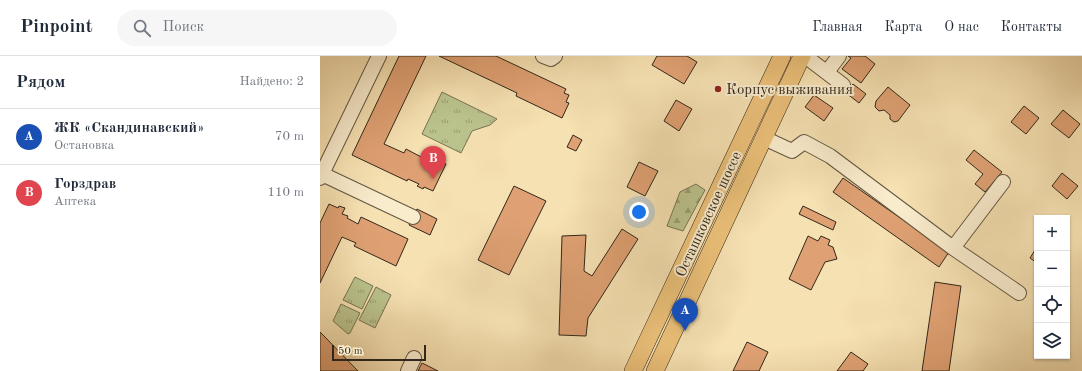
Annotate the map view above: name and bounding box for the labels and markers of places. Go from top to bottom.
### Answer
place label: Корпус выживания [726,83,853,98]
marker: Корпус выживания [713,84,723,94]
pin: B [420,146,446,179]
pin: A [672,298,698,331]

